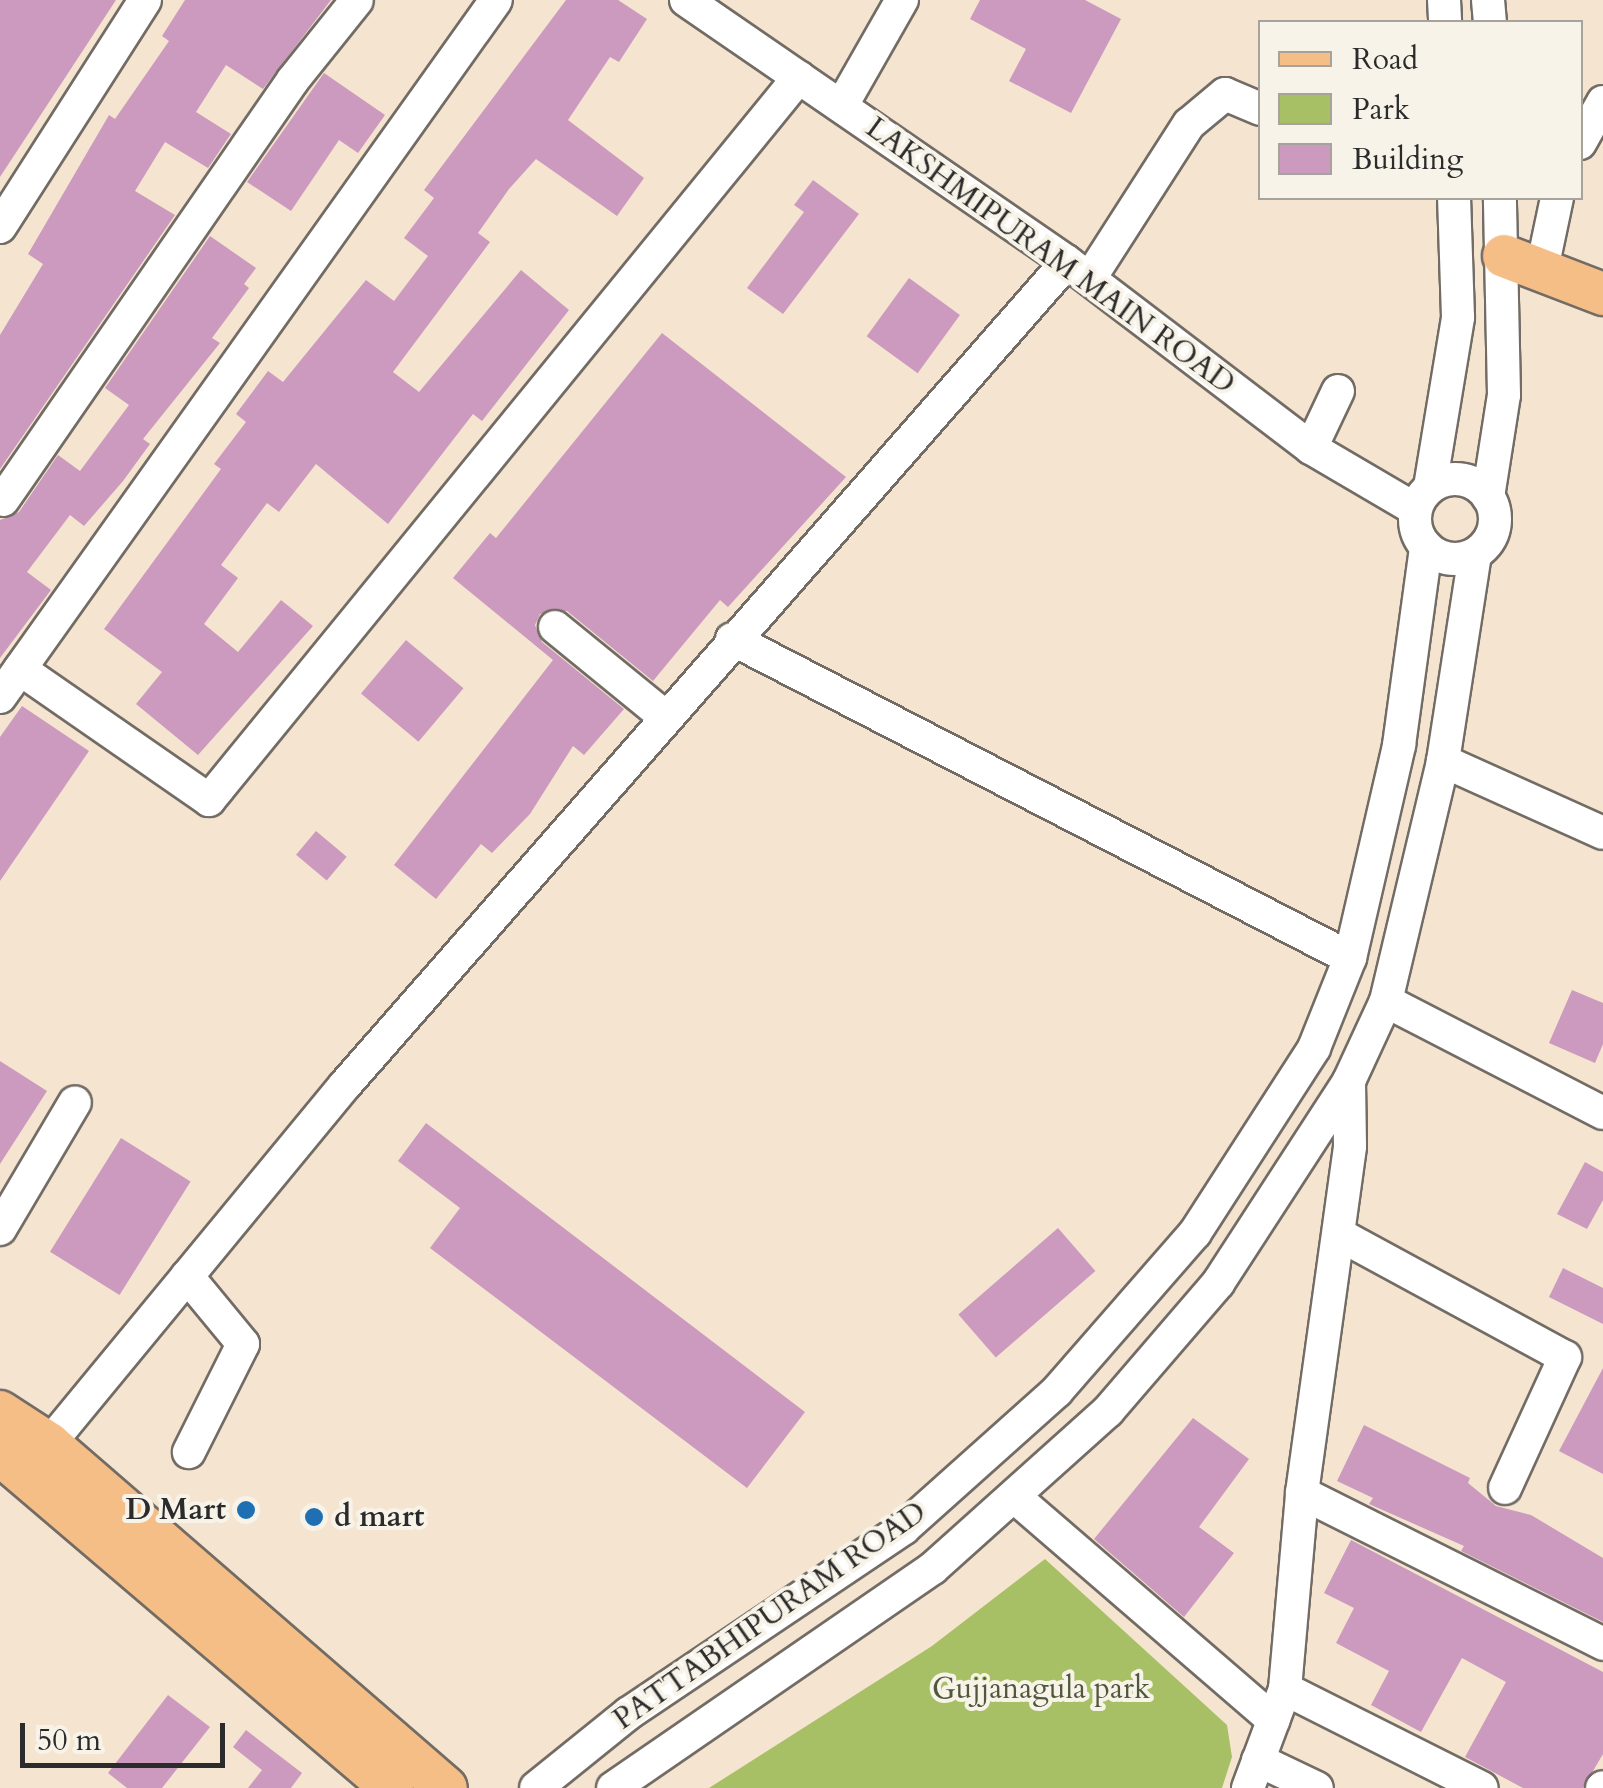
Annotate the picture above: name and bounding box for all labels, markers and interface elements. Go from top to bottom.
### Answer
legend [1258,20,1583,200]
text: Road [1352,39,1418,80]
text: Park [1352,89,1410,130]
street label: LAKSHMIPURAM MAIN ROAD [859,110,1241,402]
text: Building [1352,139,1463,180]
place label: D Mart [126,1492,226,1528]
street label: PATTABHIPURAM ROAD [607,1494,933,1738]
marker: D Mart [235,1499,257,1521]
place label: d mart [334,1499,424,1535]
marker: d mart [303,1506,325,1528]
park label: Gujjanagula park [932,1671,1150,1707]
scale bar [25,1703,230,1765]
text: 50 m [37,1720,101,1761]

